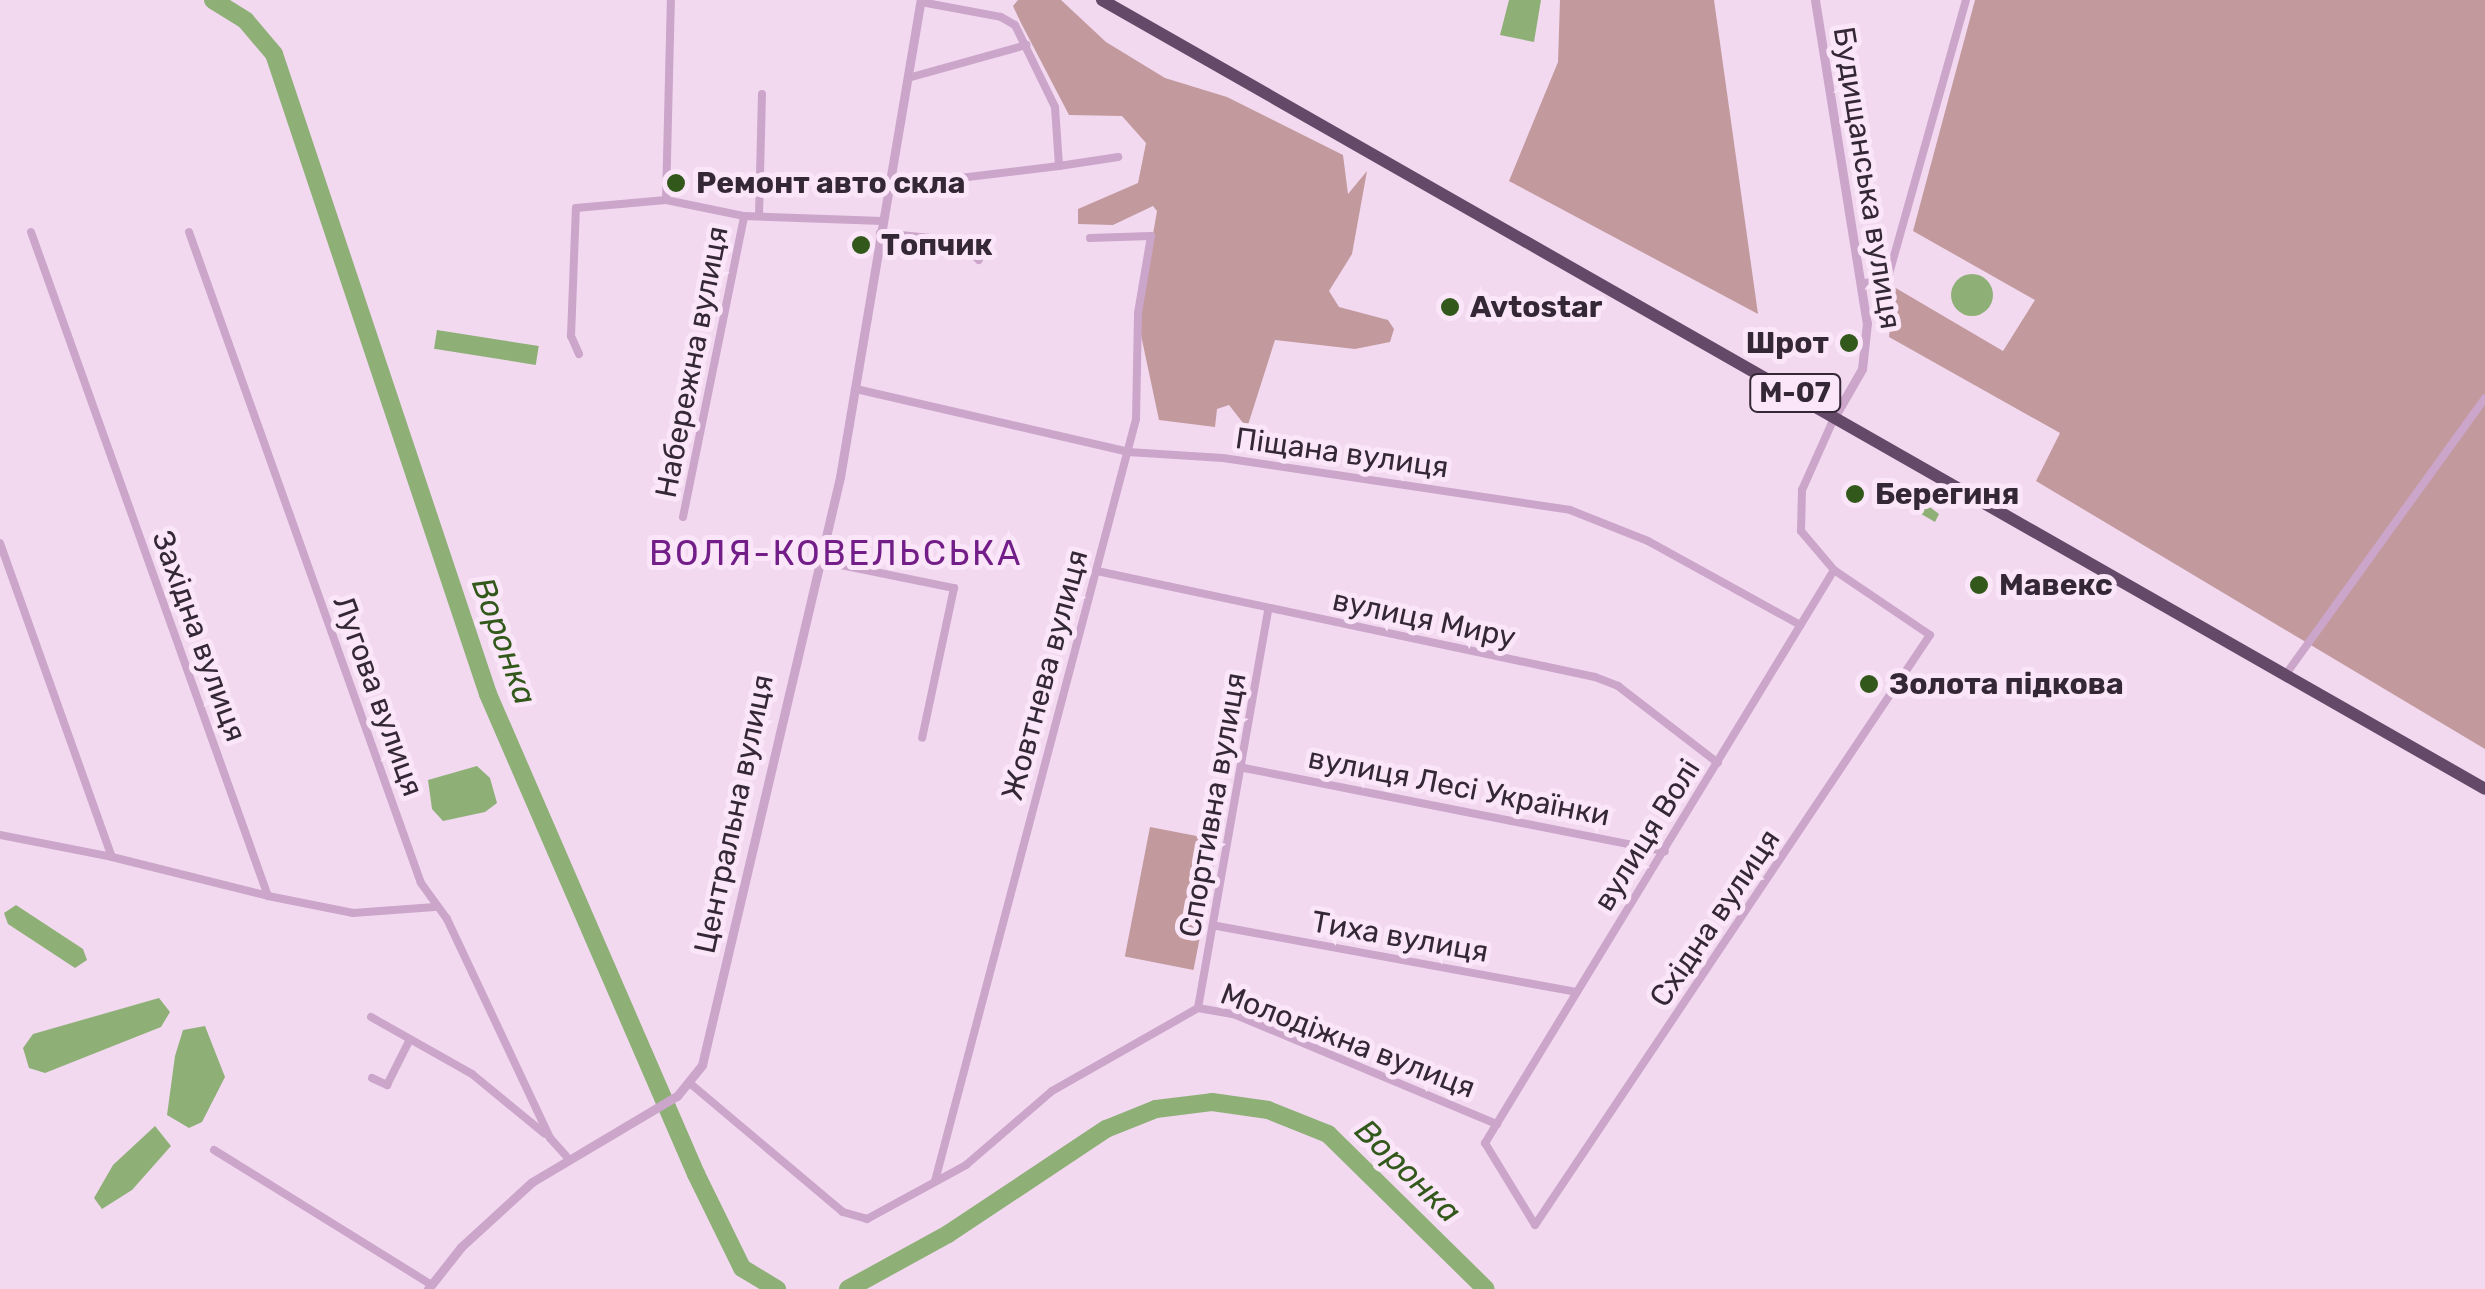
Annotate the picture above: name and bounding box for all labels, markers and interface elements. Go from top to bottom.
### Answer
street label: Будищанська вулиця [1825,24,1909,332]
place label: Ремонт авто скла [696,165,965,201]
marker: Ремонт авто скла [665,172,687,194]
street label: Набережна вулиця [648,223,736,501]
place label: Топчик [881,227,993,263]
marker: Топчик [850,234,872,256]
place label: Avtostar [1470,289,1602,325]
marker: Avtostar [1439,296,1461,318]
place label: Шрот [1746,325,1829,361]
marker: Шрот [1838,332,1860,354]
road number: М-07 [1748,370,1842,416]
street label: Піщана вулиця [1233,420,1451,486]
place label: Берегиня [1875,476,2019,512]
marker: Берегиня [1844,483,1866,505]
street label: Західна вулиця [144,526,254,746]
district label: ВОЛЯ-КОВЕЛЬСЬКА [649,532,1023,574]
street label: Жовтнева вулиця [994,546,1096,804]
place label: Мавекс [1999,567,2113,603]
water label: Воронка [463,572,545,710]
marker: Мавекс [1968,574,1990,596]
street label: вулиця Миру [1329,582,1519,656]
street label: Лугова вулиця [325,591,431,801]
place label: Золота підкова [1889,666,2124,702]
street label: Спортивна вулиця [1172,670,1254,940]
street label: Центральна вулиця [687,671,781,957]
marker: Золота підкова [1858,673,1880,695]
street label: вулиця Лесі Українки [1305,740,1613,834]
street label: вулиця Волі [1586,753,1708,917]
street label: Східна вулиця [1642,822,1788,1014]
street label: Тиха вулиця [1309,904,1491,970]
street label: Молодіжна вулиця [1216,976,1480,1106]
water label: Воронка [1347,1111,1469,1231]

